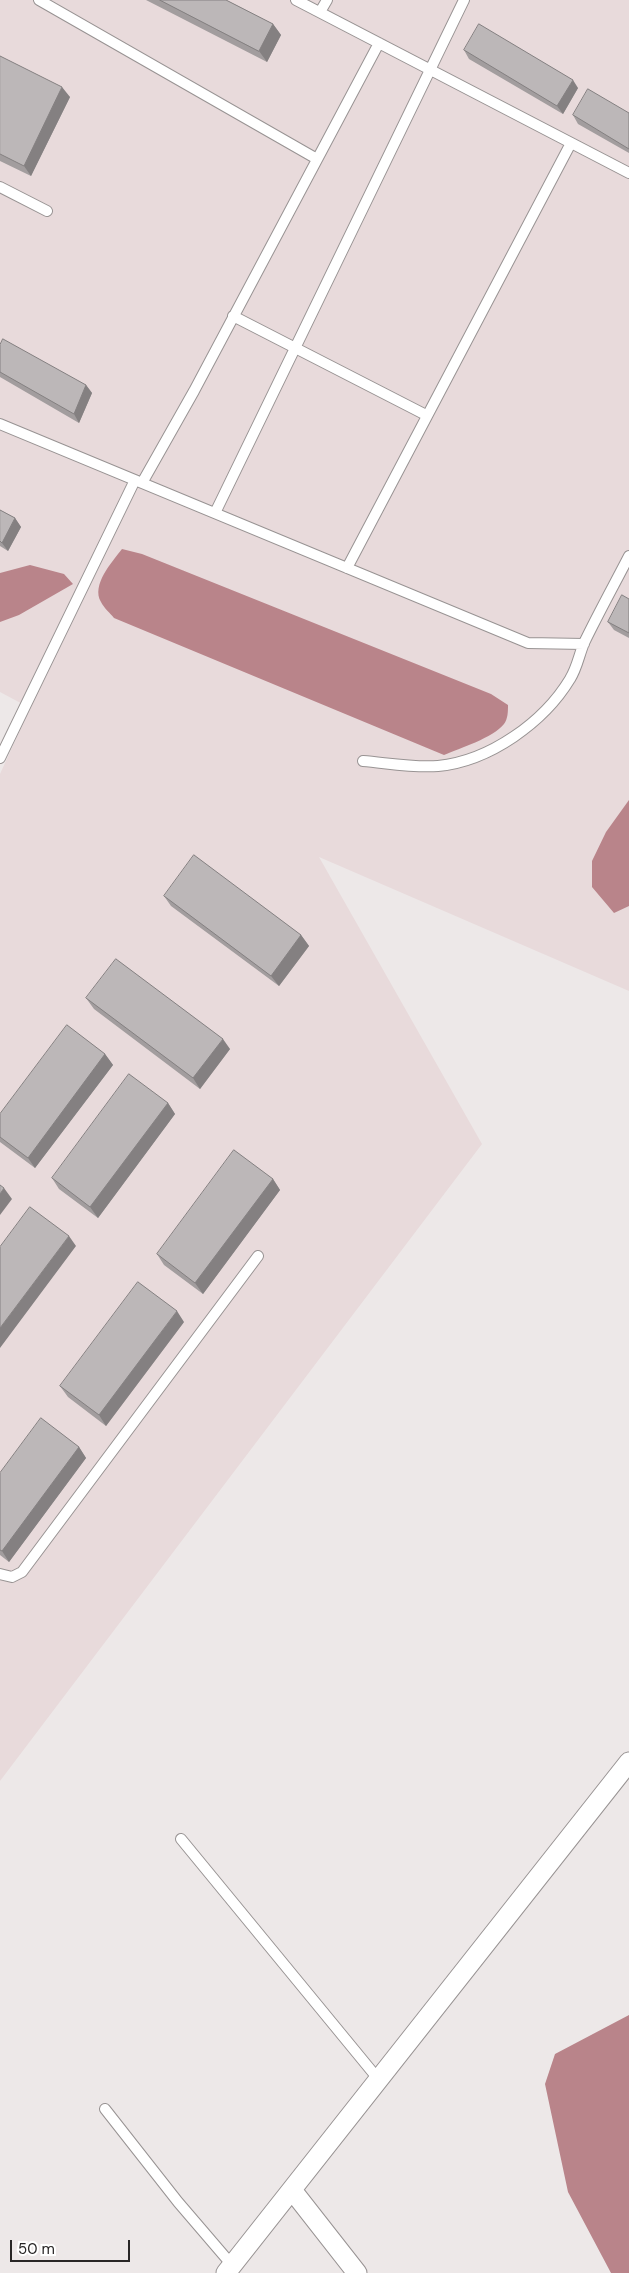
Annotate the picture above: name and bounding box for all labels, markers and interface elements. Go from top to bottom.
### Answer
scale bar [12,2230,132,2262]
text: 50 m [18,2239,55,2259]

